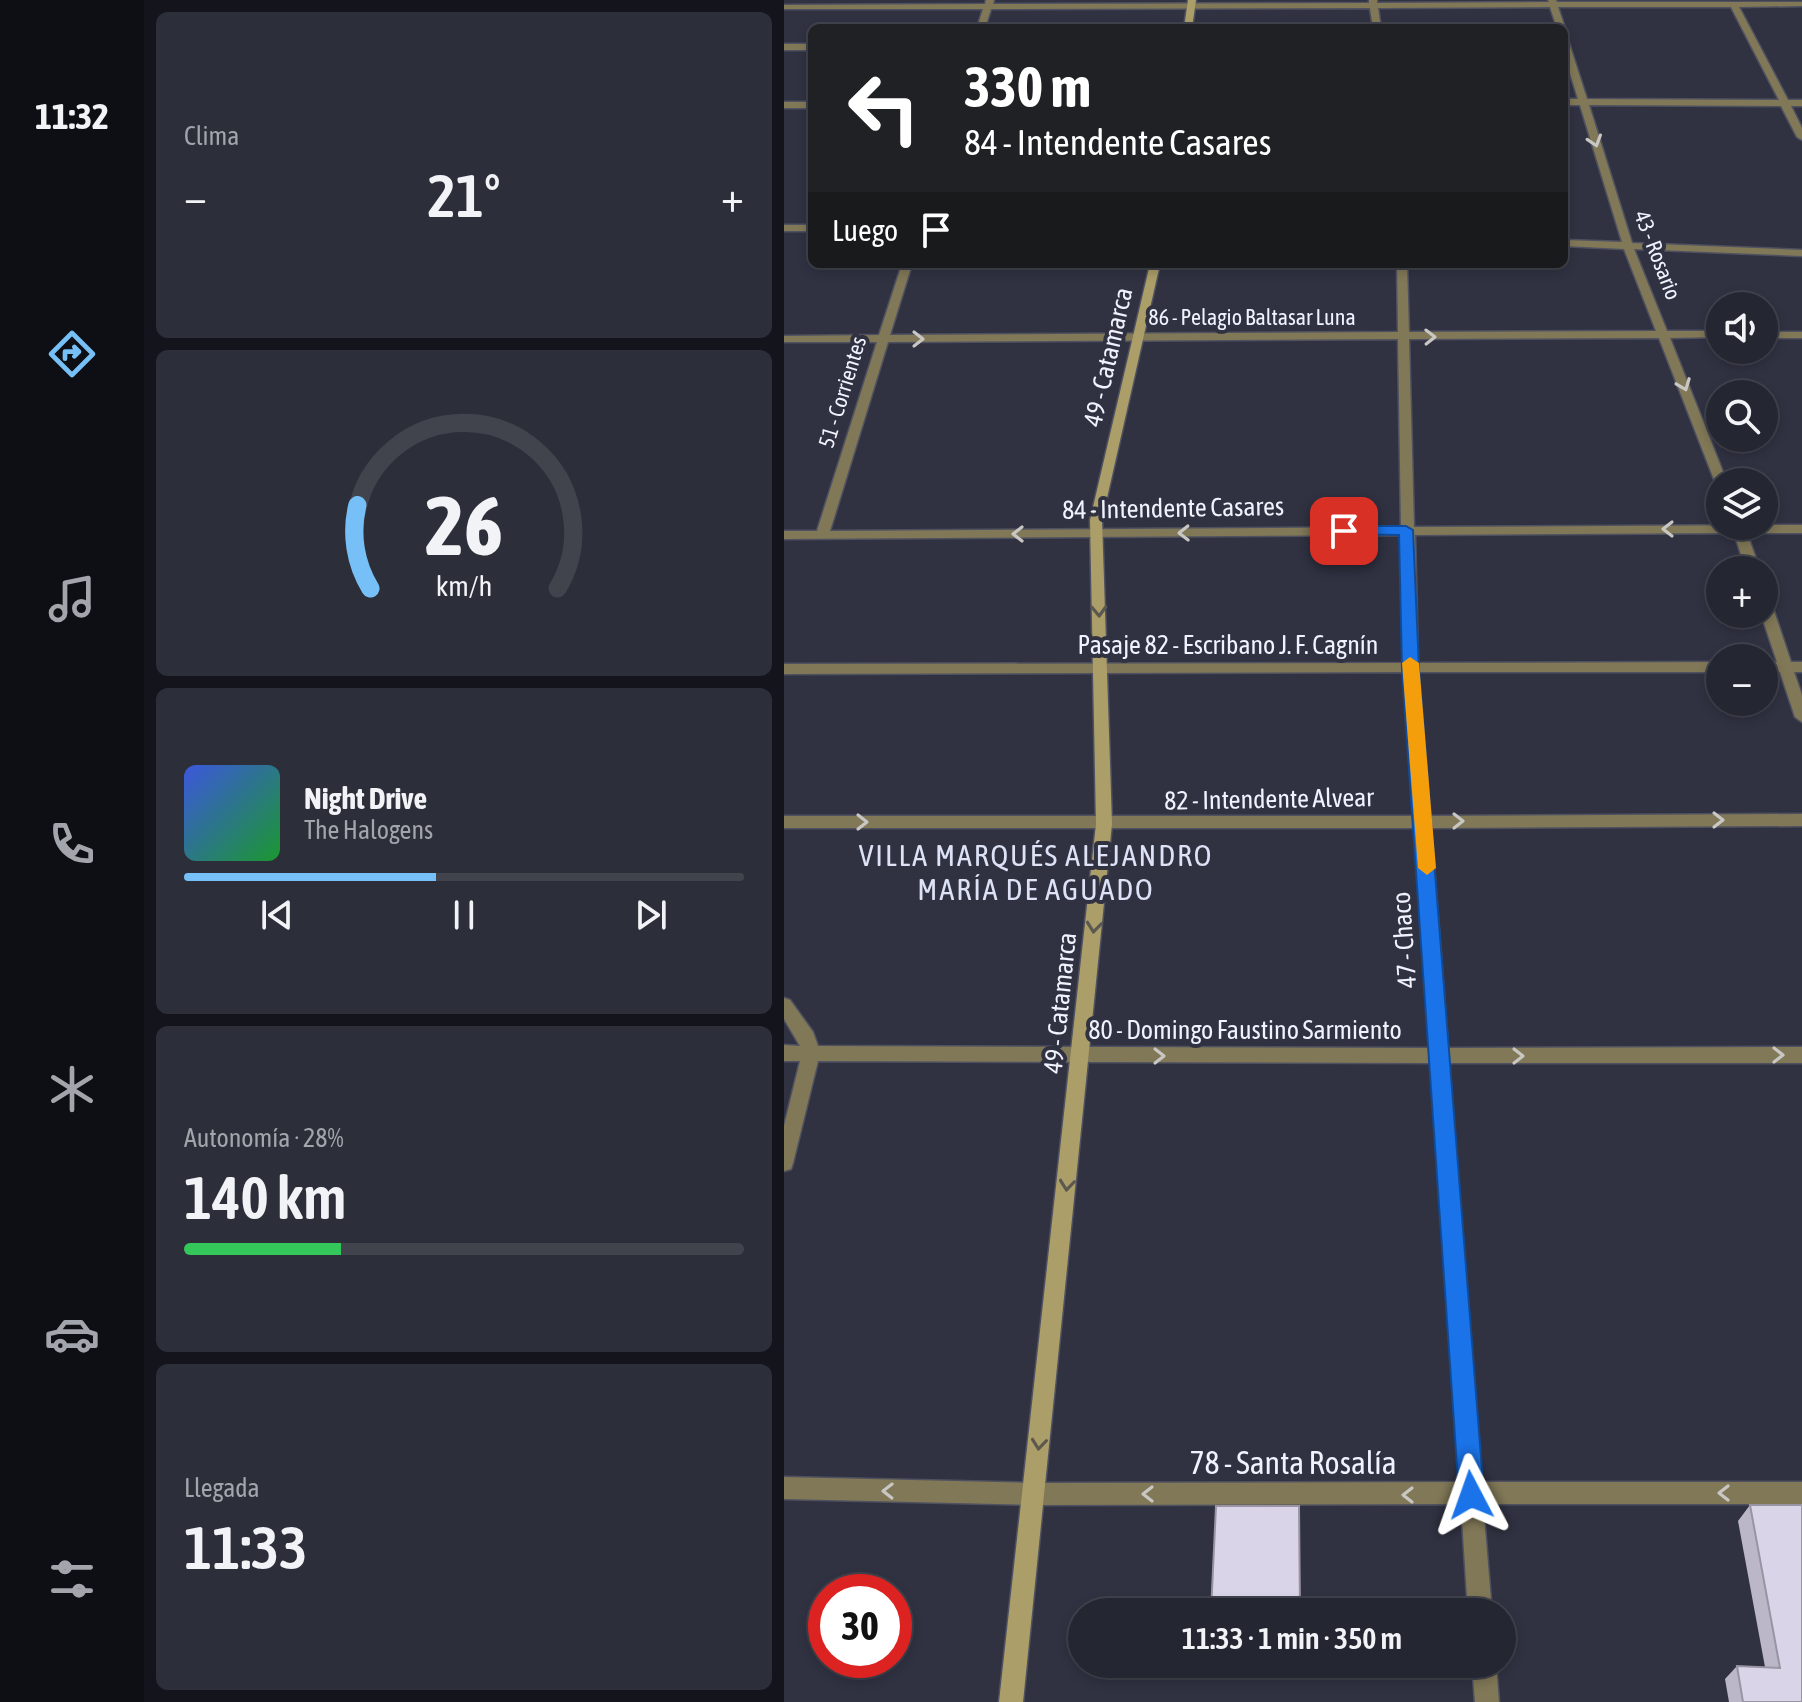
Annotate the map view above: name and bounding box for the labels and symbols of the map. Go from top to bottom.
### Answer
one-way arrow [1585,133,1601,147]
street label: 43 - Rosario [1629,207,1687,303]
street label: 49 - Catamarca [1077,285,1139,429]
street label: 86 - Pelagio Baltasar Luna [1148,304,1356,330]
one-way arrow [1424,328,1437,346]
one-way arrow [912,330,925,348]
street label: 51 - Corrientes [813,333,871,451]
one-way arrow [1674,377,1691,391]
street label: 84 - Intendente Casares [1062,491,1284,525]
pin [1310,497,1378,565]
one-way arrow [1661,520,1674,538]
one-way arrow [1177,524,1190,541]
one-way arrow [1011,525,1024,543]
one-way arrow [1091,605,1108,618]
street label: Pasaje 82 - Escribano J. F. Cagnín [1078,630,1378,660]
street label: 82 - Intendente Alvear [1164,782,1374,816]
one-way arrow [1712,811,1725,829]
one-way arrow [1452,812,1465,830]
one-way arrow [856,813,869,831]
district label: VILLA MARQUÉS ALEJANDRO MARÍA DE AGUADO [859,838,1213,906]
street label: 47 - Chaco [1386,891,1422,989]
one-way arrow [1086,921,1103,934]
street label: 49 - Catamarca [1038,931,1082,1075]
street label: 80 - Domingo Faustino Sarmiento [1088,1015,1402,1045]
one-way arrow [1772,1046,1785,1064]
one-way arrow [1153,1047,1166,1065]
one-way arrow [1512,1047,1525,1065]
one-way arrow [1059,1179,1076,1192]
one-way arrow [1030,1438,1047,1451]
street label: 78 - Santa Rosalía [1189,1444,1397,1481]
position arrow [1429,1453,1513,1537]
one-way arrow [881,1482,894,1499]
one-way arrow [1717,1484,1730,1502]
one-way arrow [1141,1485,1154,1503]
one-way arrow [1401,1486,1414,1504]
speed limit sign: 30 [808,1574,912,1678]

